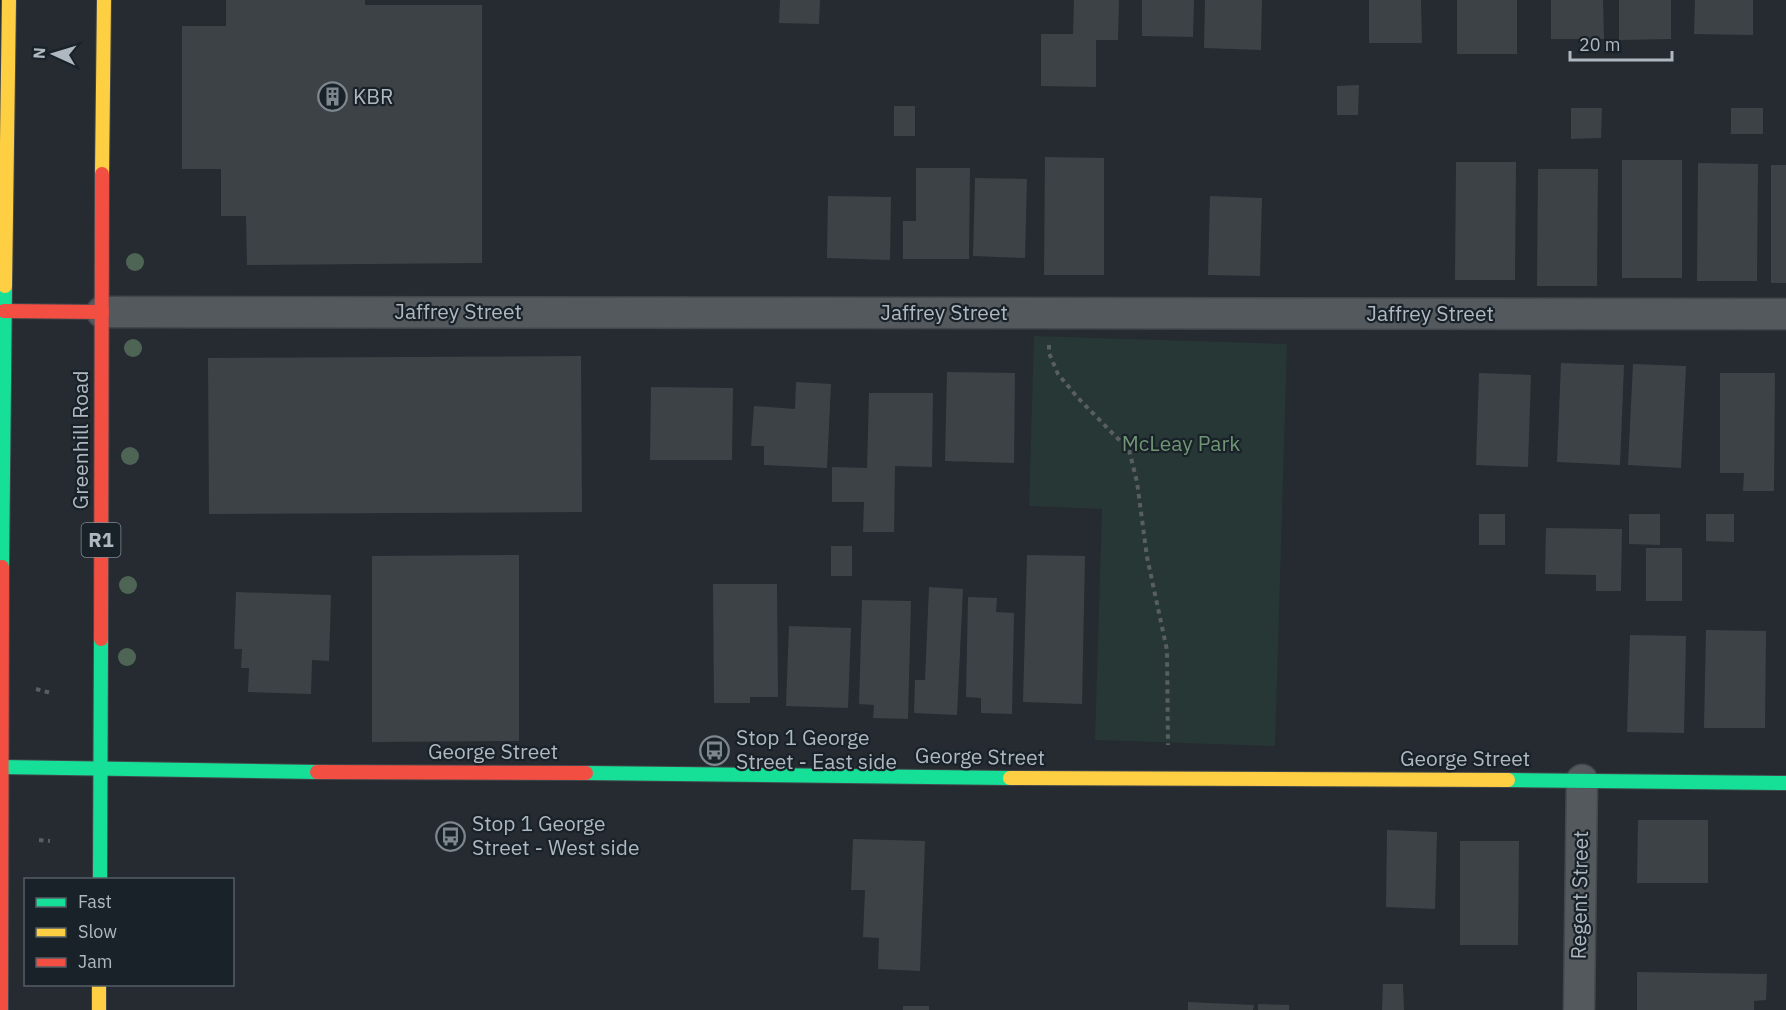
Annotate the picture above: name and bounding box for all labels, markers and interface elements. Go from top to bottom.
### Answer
north arrow [24,24,84,84]
scale bar [1570,24,1672,62]
text: 20 m [1579,33,1621,56]
text: N [29,46,49,59]
building icon: KBR [316,81,348,113]
place label: KBR [353,82,393,110]
street label: Jaffrey Street [394,297,522,325]
street label: Jaffrey Street [880,298,1008,326]
street label: Jaffrey Street [1366,299,1494,327]
street label: Greenhill Road [66,371,94,509]
park label: McLeay Park [1122,429,1240,457]
road number: R1 [82,523,120,557]
place label: Stop 1 George Street - East side [736,723,897,775]
bus stop icon: Stop 1 George Street - East side [699,734,731,766]
street label: George Street [428,737,558,765]
street label: George Street [915,741,1045,771]
street label: George Street [1400,744,1530,772]
place label: Stop 1 George Street - West side [472,809,639,861]
bus stop icon: Stop 1 George Street - West side [435,820,467,852]
street label: Regent Street [1564,830,1594,960]
legend [24,878,234,986]
text: Fast [78,890,112,913]
text: Slow [78,920,117,943]
text: Jam [78,950,113,973]

